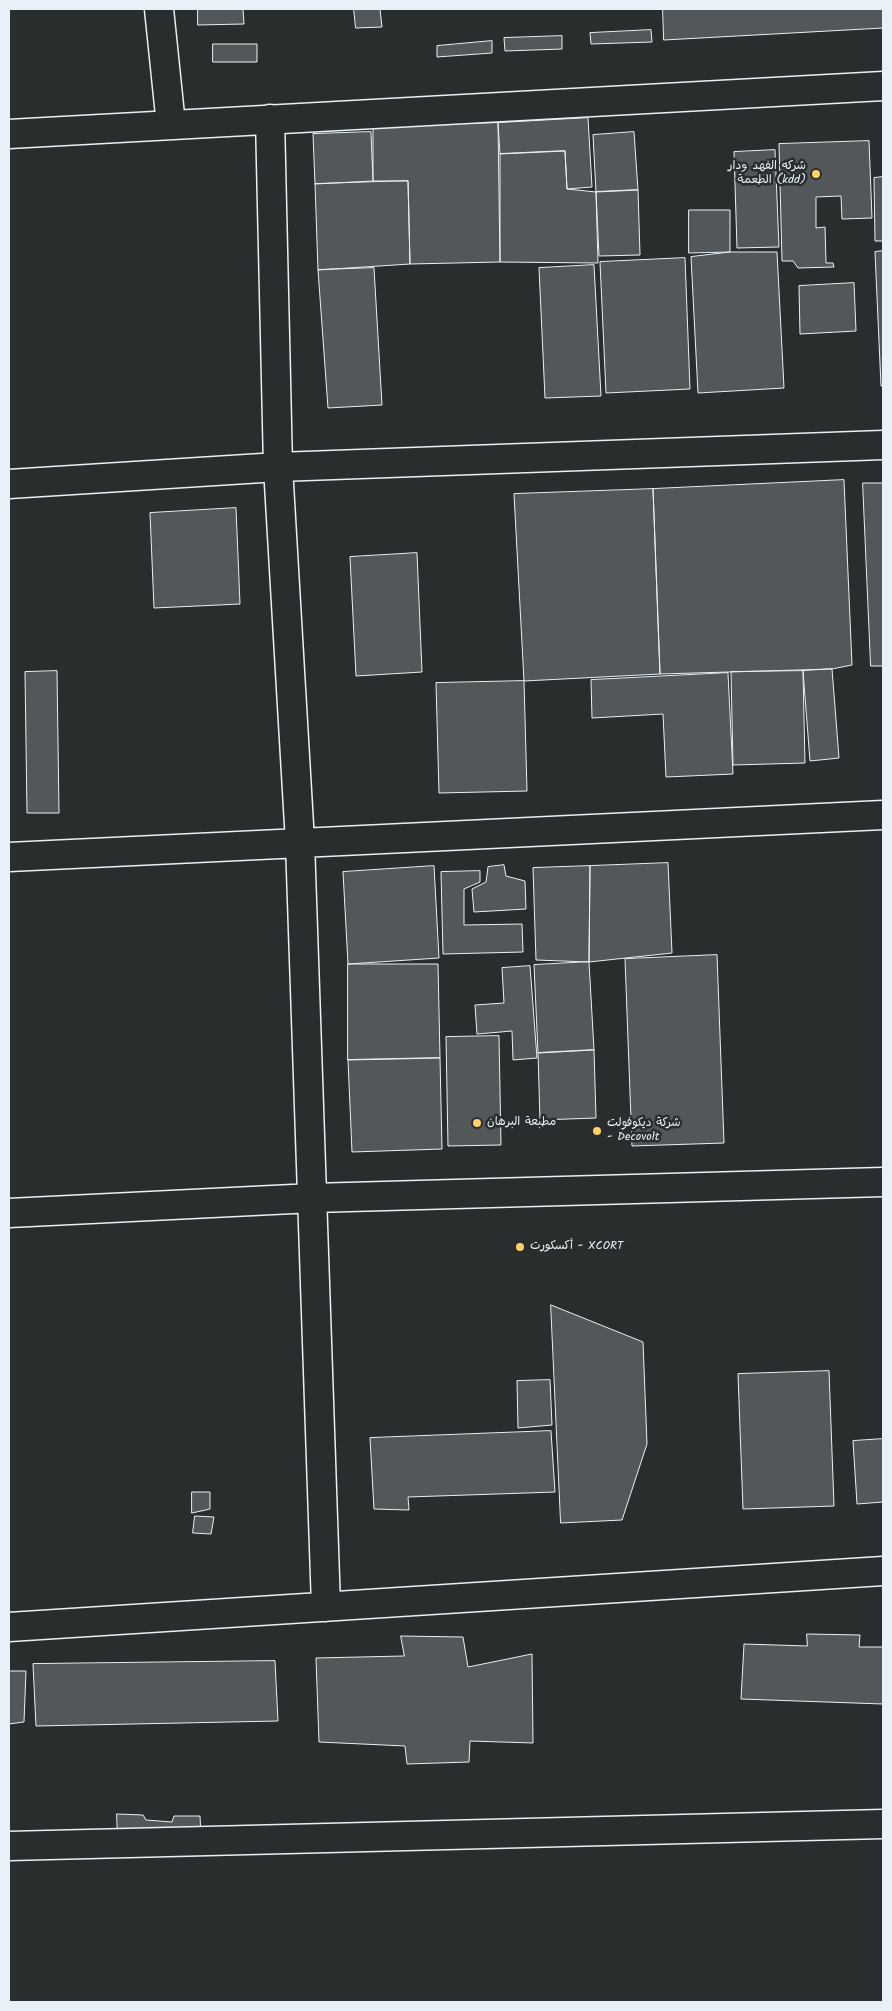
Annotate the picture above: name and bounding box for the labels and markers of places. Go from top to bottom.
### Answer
place label: شركه الفهد ودار الطعمة (kdd) [728,160,806,188]
marker: شركه الفهد ودار الطعمة (kdd) [810,168,822,180]
place label: مطبعة البرهان [487,1116,556,1130]
marker: مطبعة البرهان [471,1117,483,1129]
place label: شركة ديكوفولت - Decovolt [607,1117,680,1145]
marker: شركة ديكوفولت - Decovolt [591,1125,603,1137]
place label: أكسكورت - XCORT [530,1240,623,1254]
marker: أكسكورت - XCORT [514,1241,526,1253]

